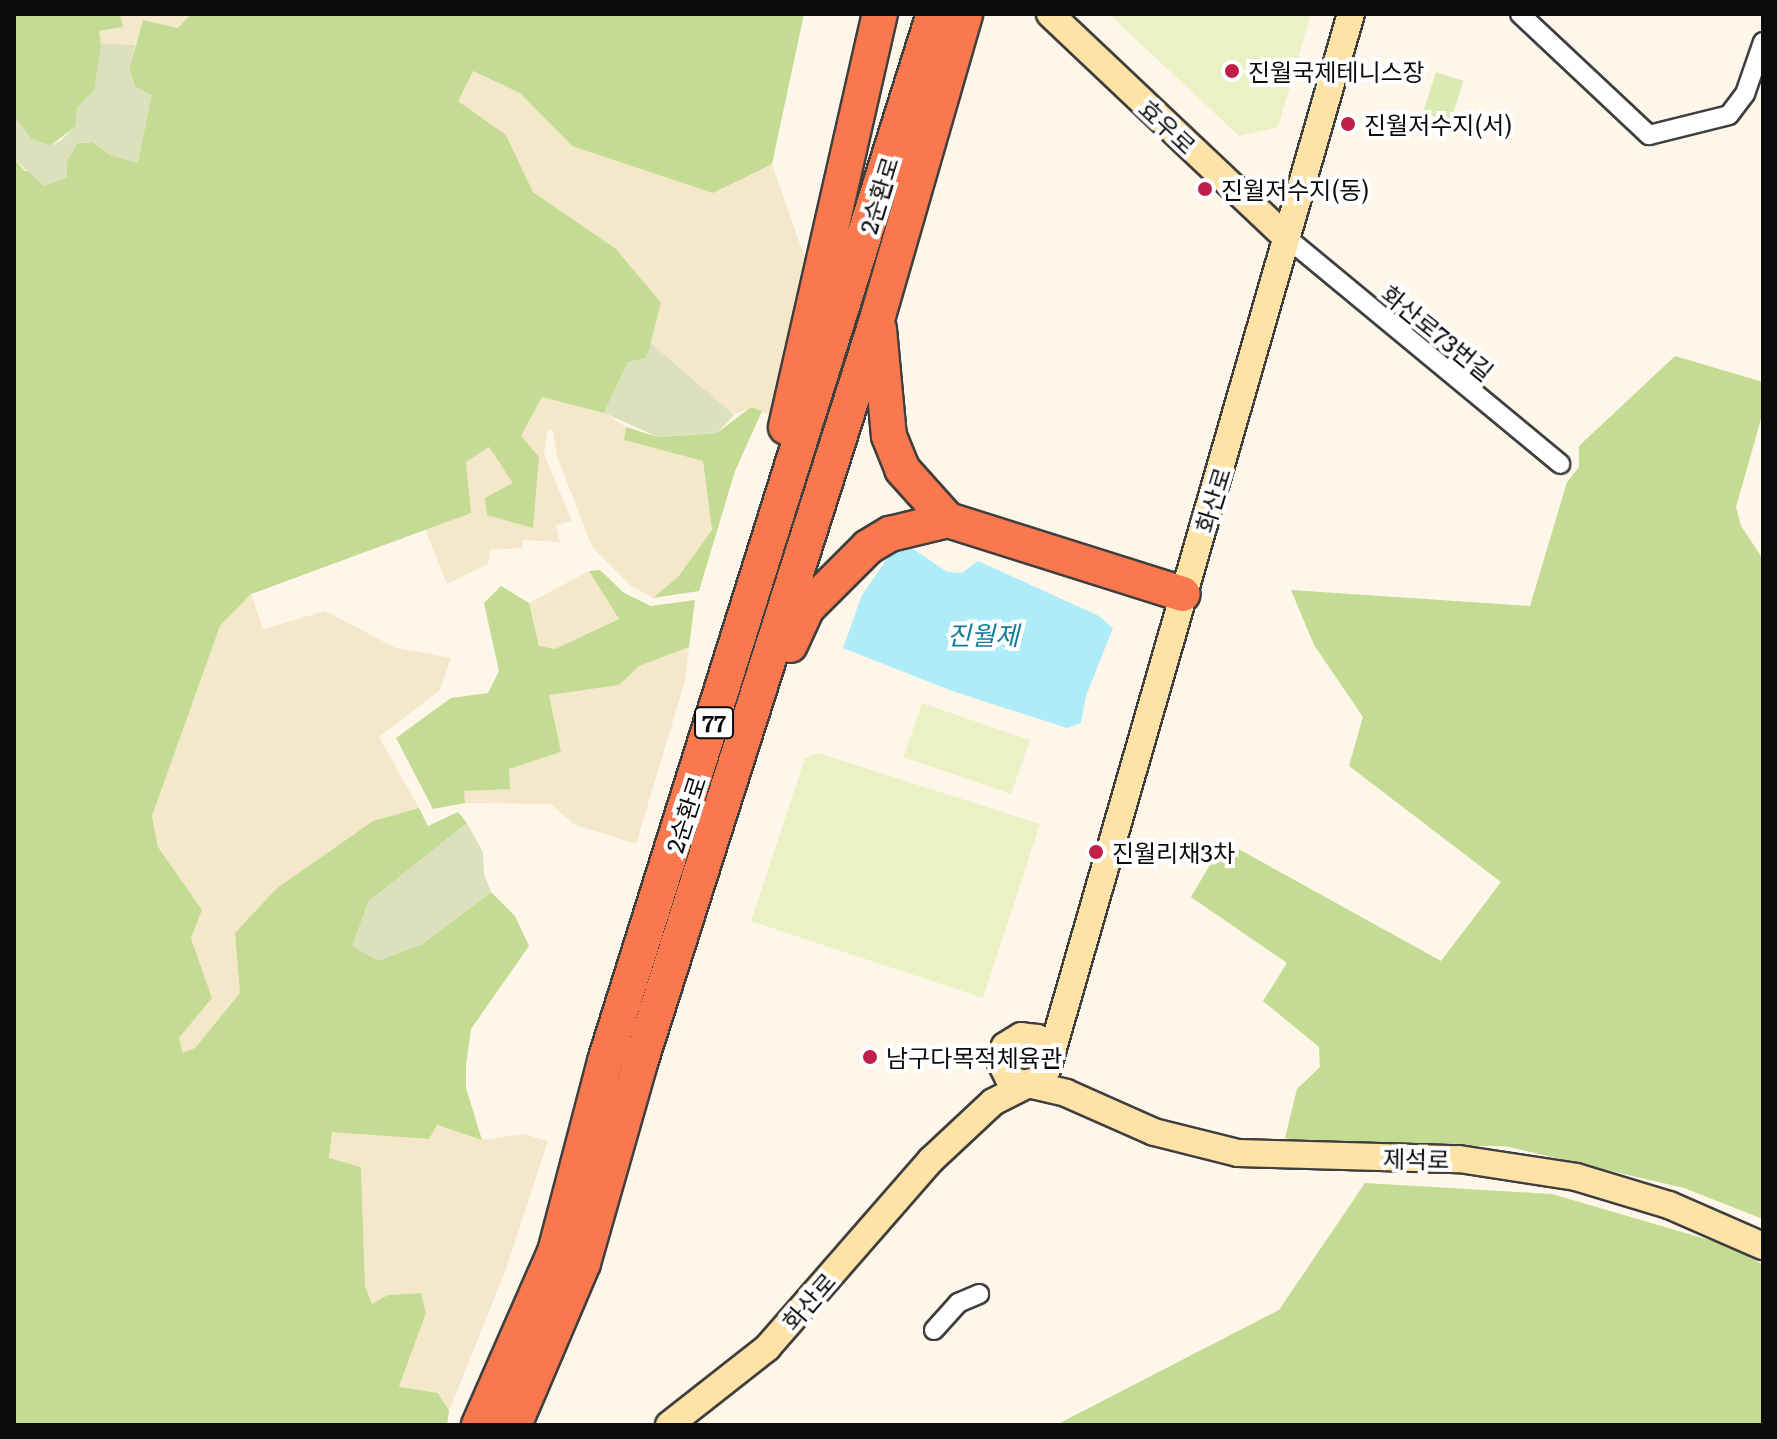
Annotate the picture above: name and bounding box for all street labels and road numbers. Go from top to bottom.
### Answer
street label: 효우로 [1134,93,1202,159]
street label: 2순환로 [853,153,903,237]
street label: 화산로73번길 [1376,278,1500,386]
street label: 화산로 [1189,464,1235,536]
road number: 77 [694,705,734,741]
street label: 2순환로 [659,772,711,856]
street label: 제석로 [1383,1143,1449,1173]
street label: 화산로 [775,1267,841,1335]

